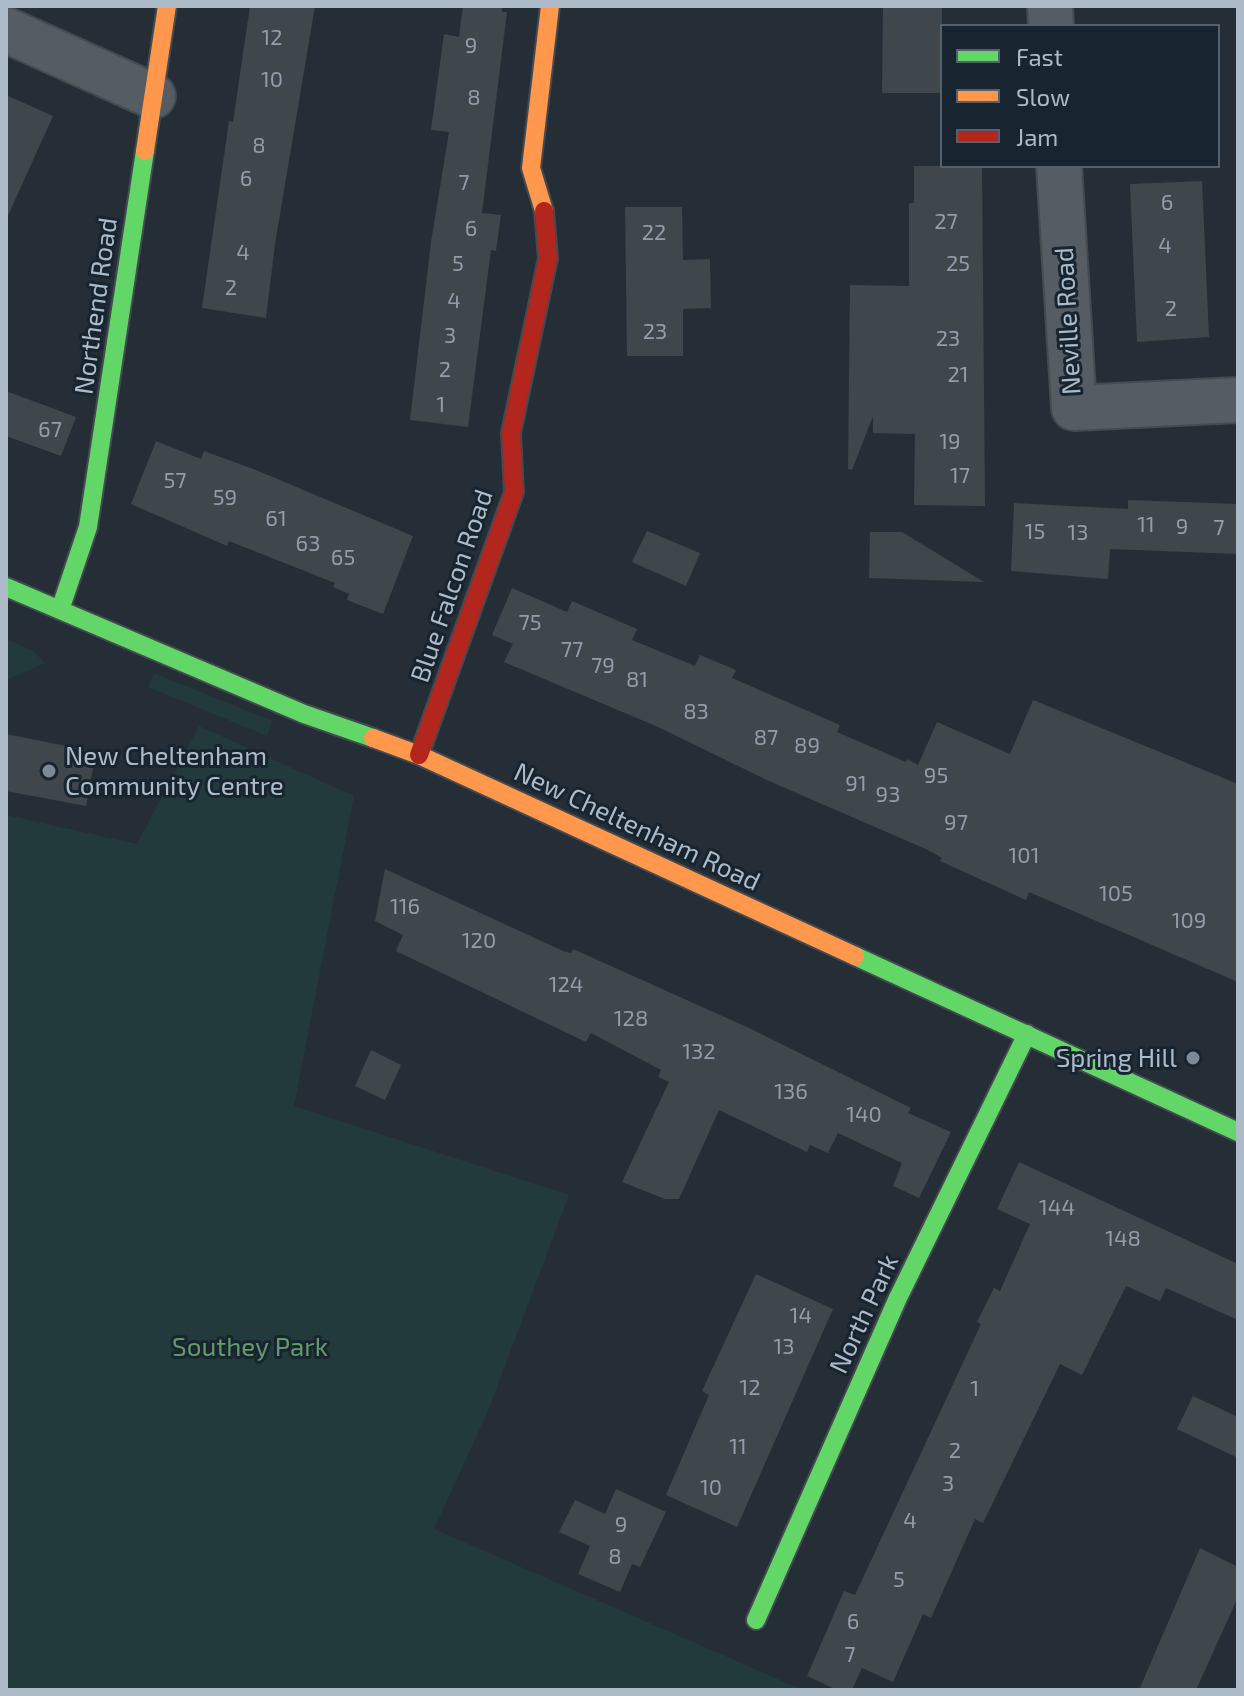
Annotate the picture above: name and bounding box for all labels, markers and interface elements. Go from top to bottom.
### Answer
legend [940,24,1220,168]
house number: 12 [261,25,283,51]
house number: 9 [465,33,477,59]
text: Fast [1016,42,1063,71]
house number: 10 [261,67,283,93]
text: Slow [1016,82,1070,111]
house number: 8 [467,85,481,111]
text: Jam [1016,122,1058,151]
house number: 8 [252,133,266,159]
house number: 6 [240,166,252,192]
house number: 7 [458,170,470,196]
house number: 6 [1161,190,1173,216]
house number: 27 [934,209,958,235]
street label: Northend Road [68,216,124,396]
house number: 6 [465,216,477,242]
house number: 22 [642,220,666,246]
house number: 4 [1158,233,1172,259]
house number: 4 [236,240,250,266]
street label: Neville Road [1049,247,1087,395]
house number: 5 [452,251,464,277]
house number: 25 [946,251,970,277]
house number: 2 [225,275,237,301]
house number: 4 [447,288,461,314]
house number: 2 [1165,296,1177,322]
house number: 23 [643,319,667,345]
house number: 3 [444,323,456,349]
house number: 23 [936,326,960,352]
house number: 2 [439,357,451,383]
house number: 21 [947,362,969,388]
house number: 1 [437,392,445,418]
house number: 67 [38,417,62,443]
house number: 19 [939,429,961,455]
house number: 17 [950,463,970,489]
house number: 57 [163,468,187,494]
house number: 59 [213,485,237,511]
street label: Blue Falcon Road [404,485,500,687]
house number: 61 [265,506,287,532]
house number: 11 [1137,512,1155,538]
house number: 9 [1176,514,1188,540]
house number: 7 [1213,515,1225,541]
house number: 15 [1025,519,1045,545]
house number: 13 [1068,520,1088,546]
house number: 63 [296,531,320,557]
house number: 65 [331,545,355,571]
house number: 75 [518,610,542,636]
house number: 77 [561,637,583,663]
house number: 79 [591,653,615,679]
house number: 81 [626,667,648,693]
house number: 83 [683,699,709,725]
house number: 87 [754,725,778,751]
house number: 89 [794,733,820,759]
place label: New Cheltenham Community Centre [65,740,284,802]
street label: New Cheltenham Road [509,756,765,898]
marker: New Cheltenham Community Centre [40,762,58,780]
house number: 95 [924,763,948,789]
house number: 91 [845,771,867,797]
house number: 93 [876,782,900,808]
house number: 97 [944,810,968,836]
house number: 101 [1009,843,1039,869]
house number: 105 [1099,881,1133,907]
house number: 116 [390,894,420,920]
house number: 109 [1172,908,1206,934]
house number: 120 [462,928,496,954]
house number: 124 [549,972,583,998]
house number: 128 [614,1006,648,1032]
house number: 132 [682,1039,716,1065]
place label: Spring Hill [1056,1042,1177,1074]
marker: Spring Hill [1184,1049,1202,1067]
house number: 136 [774,1079,808,1105]
house number: 140 [846,1102,882,1128]
house number: 144 [1039,1195,1075,1221]
house number: 148 [1105,1226,1141,1252]
street label: North Park [823,1250,905,1378]
house number: 14 [790,1303,812,1329]
park label: Southey Park [172,1331,328,1363]
house number: 13 [774,1334,794,1360]
house number: 12 [739,1375,761,1401]
house number: 1 [971,1376,979,1402]
house number: 11 [729,1434,747,1460]
house number: 2 [949,1438,961,1464]
house number: 3 [942,1471,954,1497]
house number: 10 [700,1475,722,1501]
house number: 4 [903,1508,917,1534]
house number: 9 [615,1512,627,1538]
house number: 8 [608,1544,622,1570]
house number: 5 [893,1567,905,1593]
house number: 6 [847,1609,859,1635]
house number: 7 [844,1642,856,1668]

